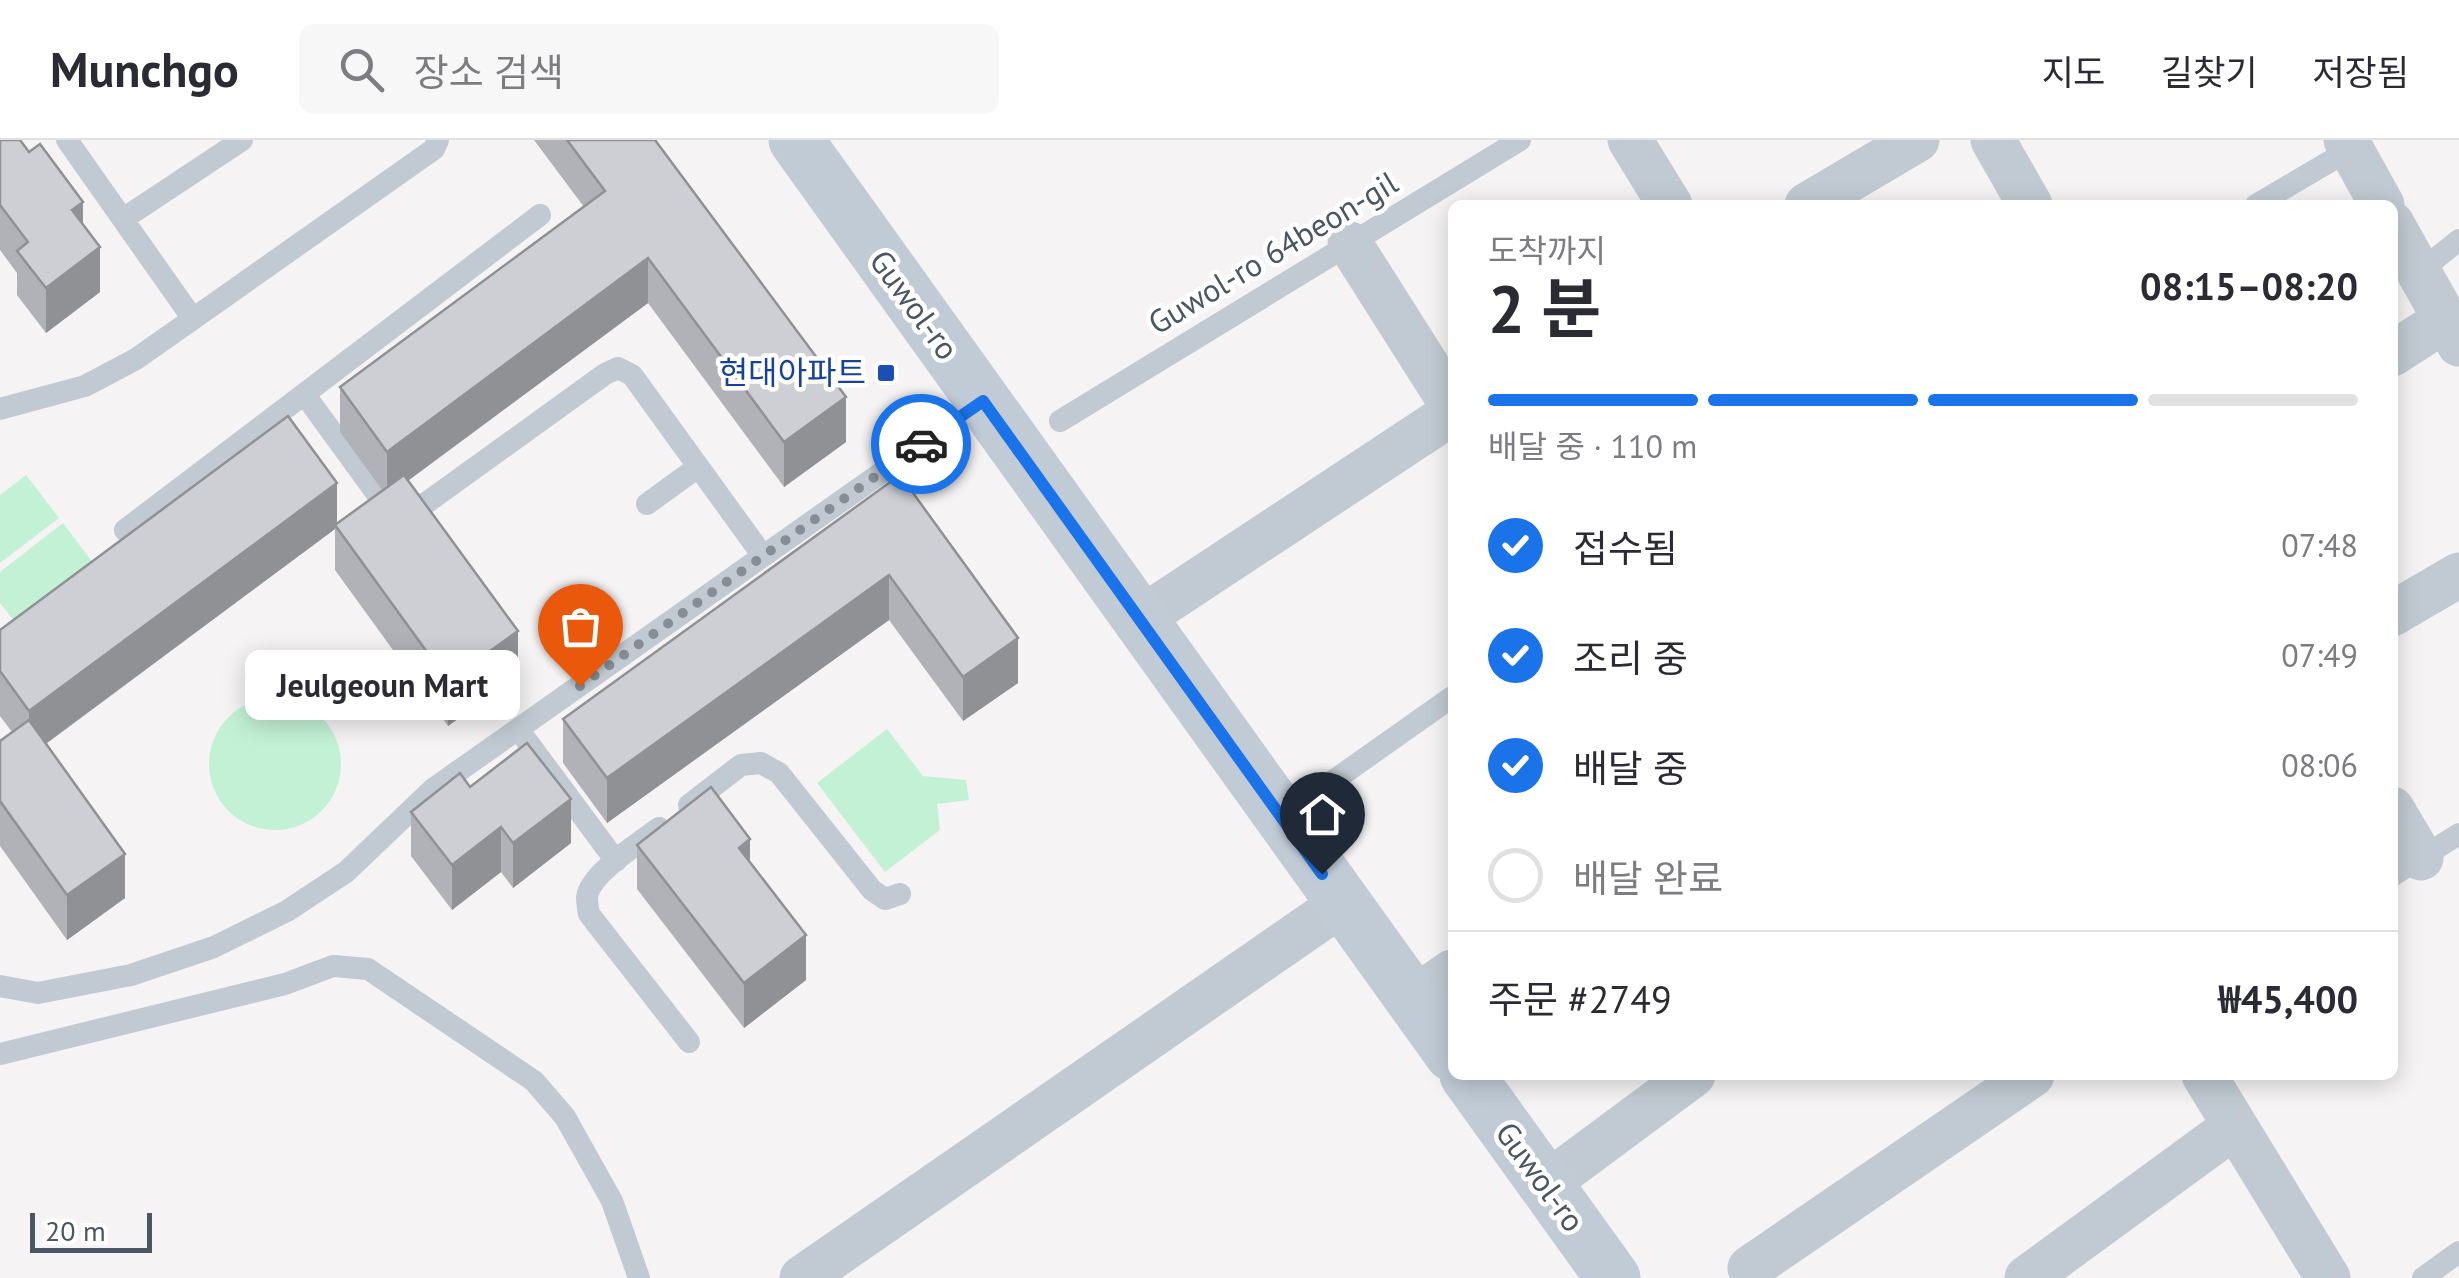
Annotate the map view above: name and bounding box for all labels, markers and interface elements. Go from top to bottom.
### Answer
search box [299,24,999,114]
text: Munchgo [50,38,239,100]
icon: search [334,42,389,97]
text: 장소 검색 [414,47,564,96]
text: 지도 [2041,49,2106,95]
text: 길찾기 [2161,49,2257,95]
text: 저장됨 [2312,49,2409,95]
street label: Guwol-ro 64beon-gil [1140,161,1406,343]
text: 도착까지 [1488,229,1606,271]
street label: Guwol-ro [861,241,969,368]
text: 08:15–08:20 [2140,261,2358,310]
text: 2 분 [1488,266,1601,350]
place label: 현대아파트 [719,351,866,393]
marker: 현대아파트 [875,362,897,384]
courier [871,394,971,494]
icon: car [894,417,949,472]
text: 배달 중 · 110 m [1488,425,1697,467]
icon: check [1488,518,1543,573]
text: 접수됨 [1573,523,1678,572]
text: 07:48 [2281,524,2358,566]
pin [538,584,623,687]
icon: bag [553,599,608,654]
icon: check [1488,628,1543,683]
text: 조리 중 [1573,633,1688,682]
text: 07:49 [2281,634,2358,676]
callout: Jeulgeoun Mart [245,651,520,721]
text: Jeulgeoun Mart [277,664,488,706]
icon: check [1488,738,1543,793]
text: 배달 중 [1573,743,1688,792]
text: 08:06 [2281,744,2358,786]
pin [1280,772,1365,875]
icon: home [1295,787,1350,842]
text: 배달 완료 [1573,853,1723,902]
text: 주문 #2749 [1488,974,1672,1023]
text: ₩45,400 [2218,974,2358,1023]
street label: Guwol-ro [1487,1113,1595,1240]
scale bar [30,1208,152,1252]
text: 20 m [45,1212,106,1249]

